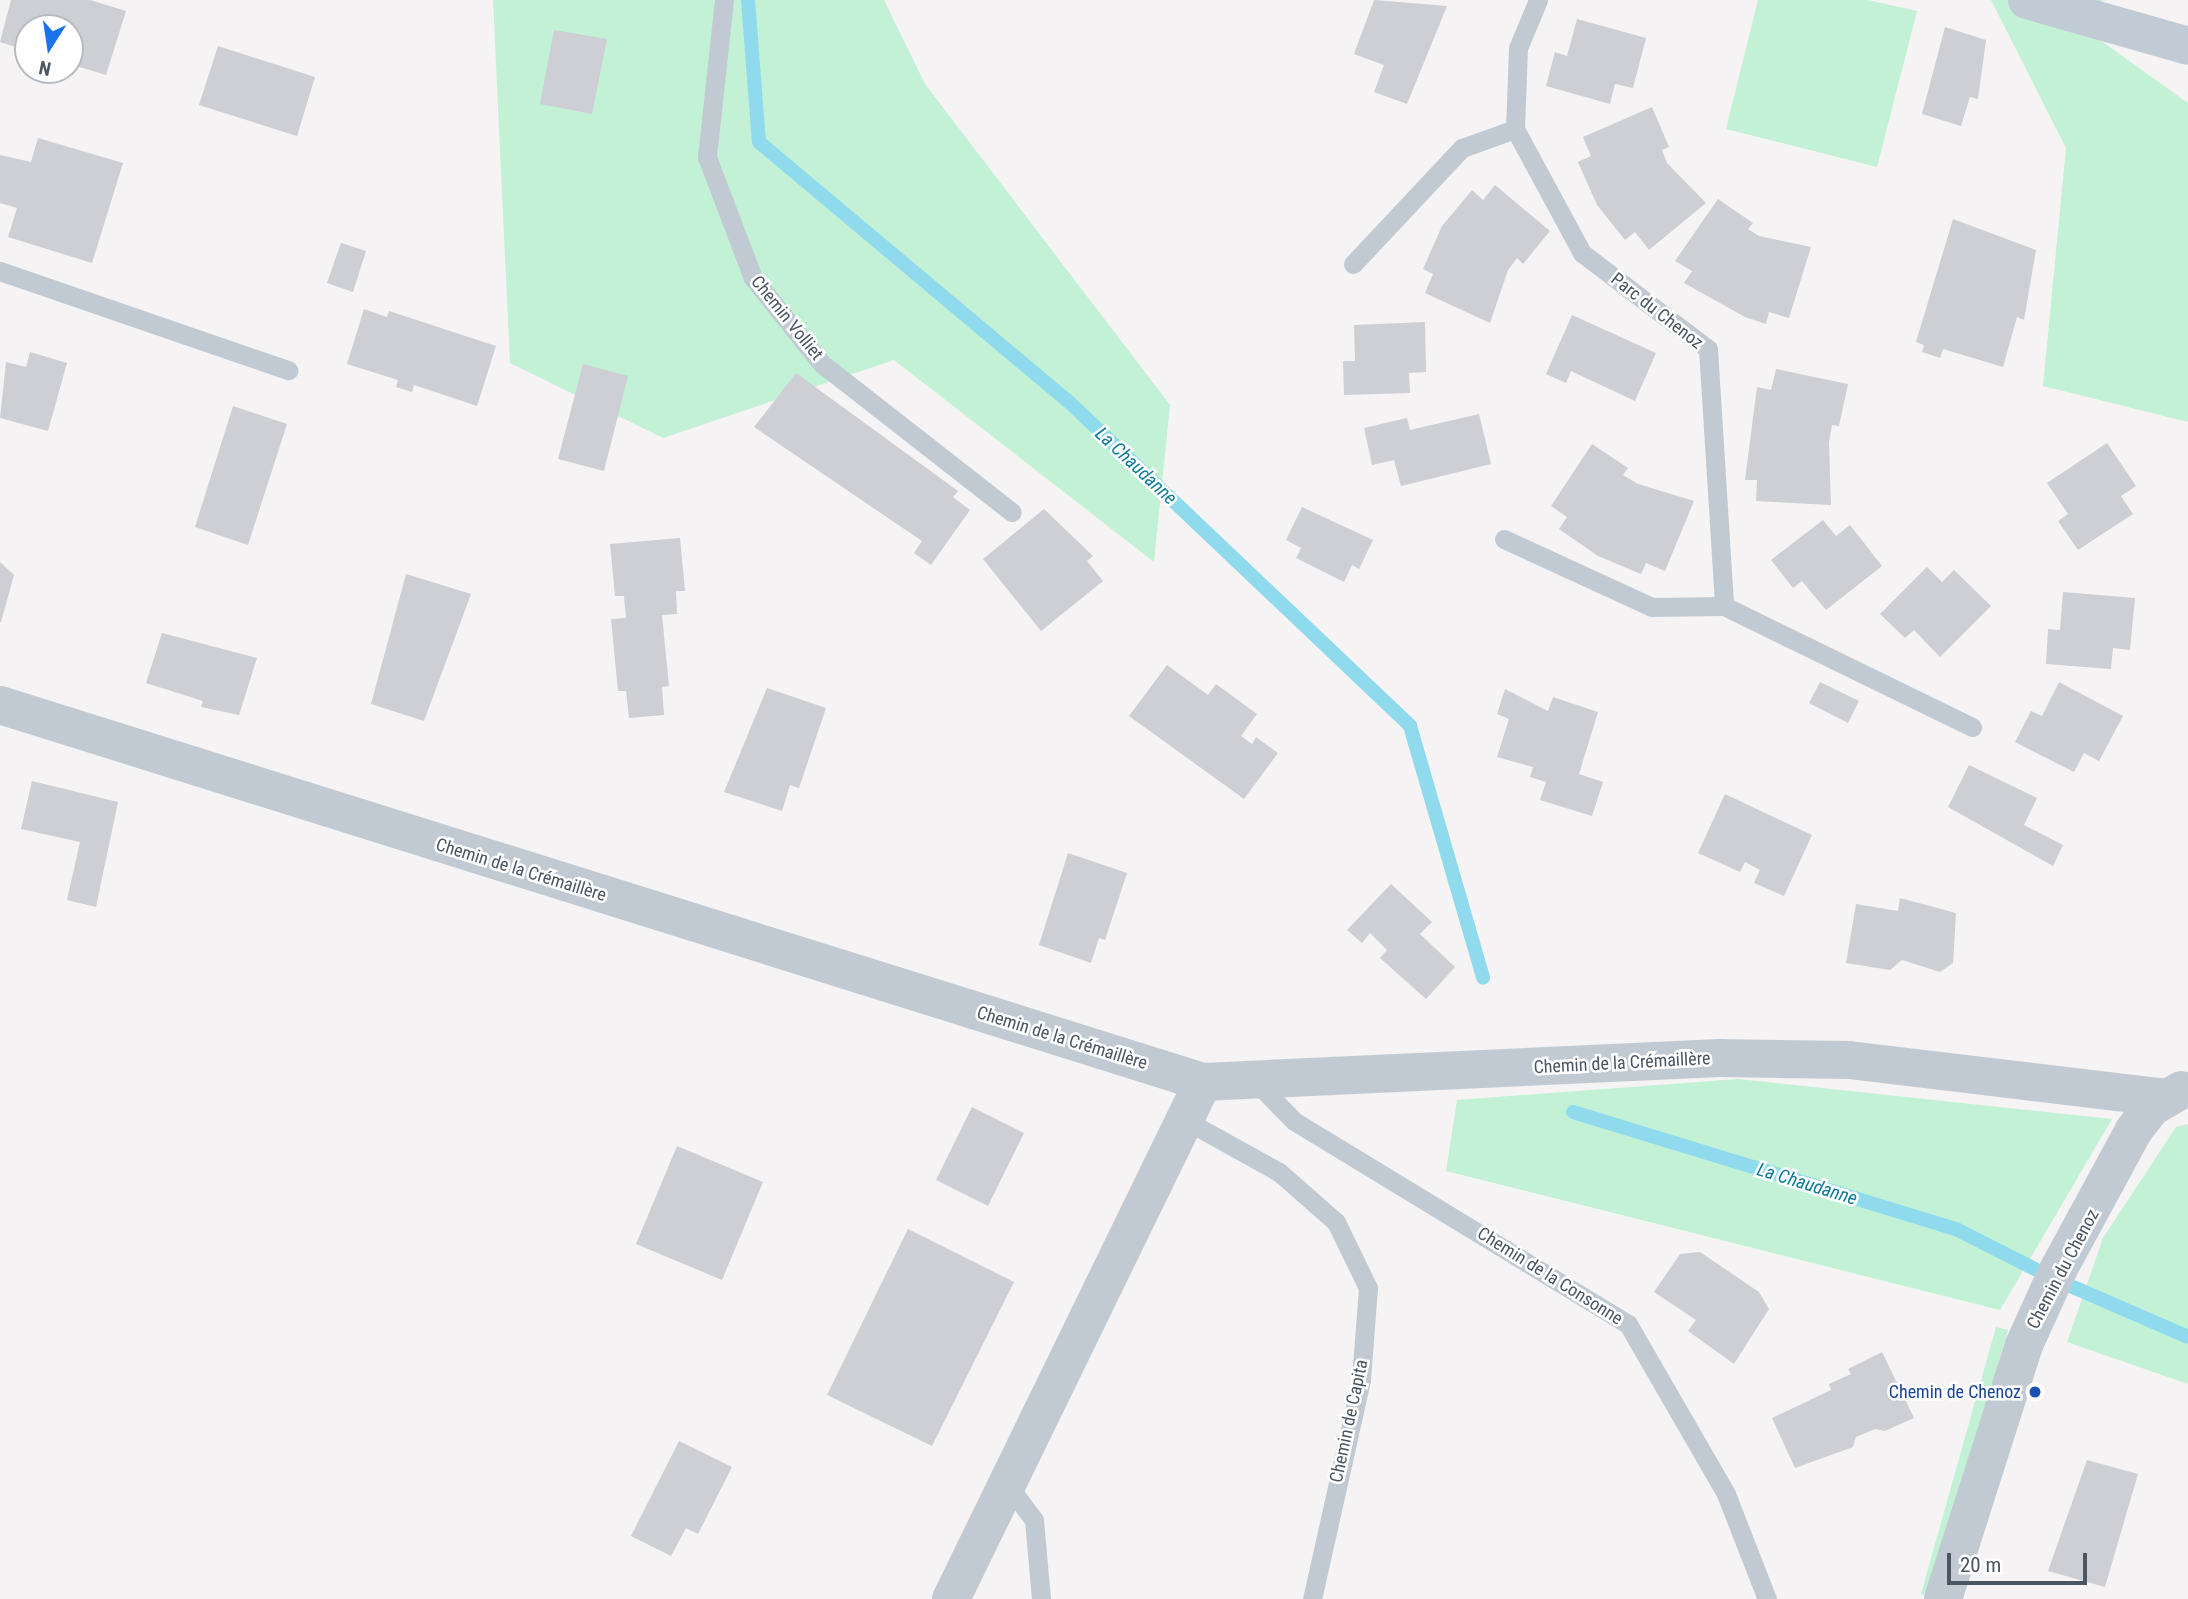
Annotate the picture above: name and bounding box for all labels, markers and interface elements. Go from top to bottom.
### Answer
north arrow [14,14,84,84]
text: N [37,56,53,81]
street label: Parc du Chenoz [1607,268,1707,354]
street label: Chemin Volliet [746,271,828,365]
water label: La Chaudanne [1090,422,1182,510]
street label: Chemin de la Crémaillère [433,834,609,906]
street label: Chemin de la Crémaillère [974,1002,1150,1074]
street label: Chemin de la Crémaillère [1533,1048,1711,1078]
water label: La Chaudanne [1754,1158,1860,1210]
street label: Chemin du Chenoz [2022,1205,2104,1333]
street label: Chemin de la Consonne [1473,1223,1627,1329]
street label: Chemin de Capita [1325,1358,1373,1484]
place label: Chemin de Chenoz [1889,1381,2021,1403]
marker: Chemin de Chenoz [2027,1384,2043,1400]
scale bar [1950,1540,2090,1584]
text: 20 m [1960,1553,2001,1577]

